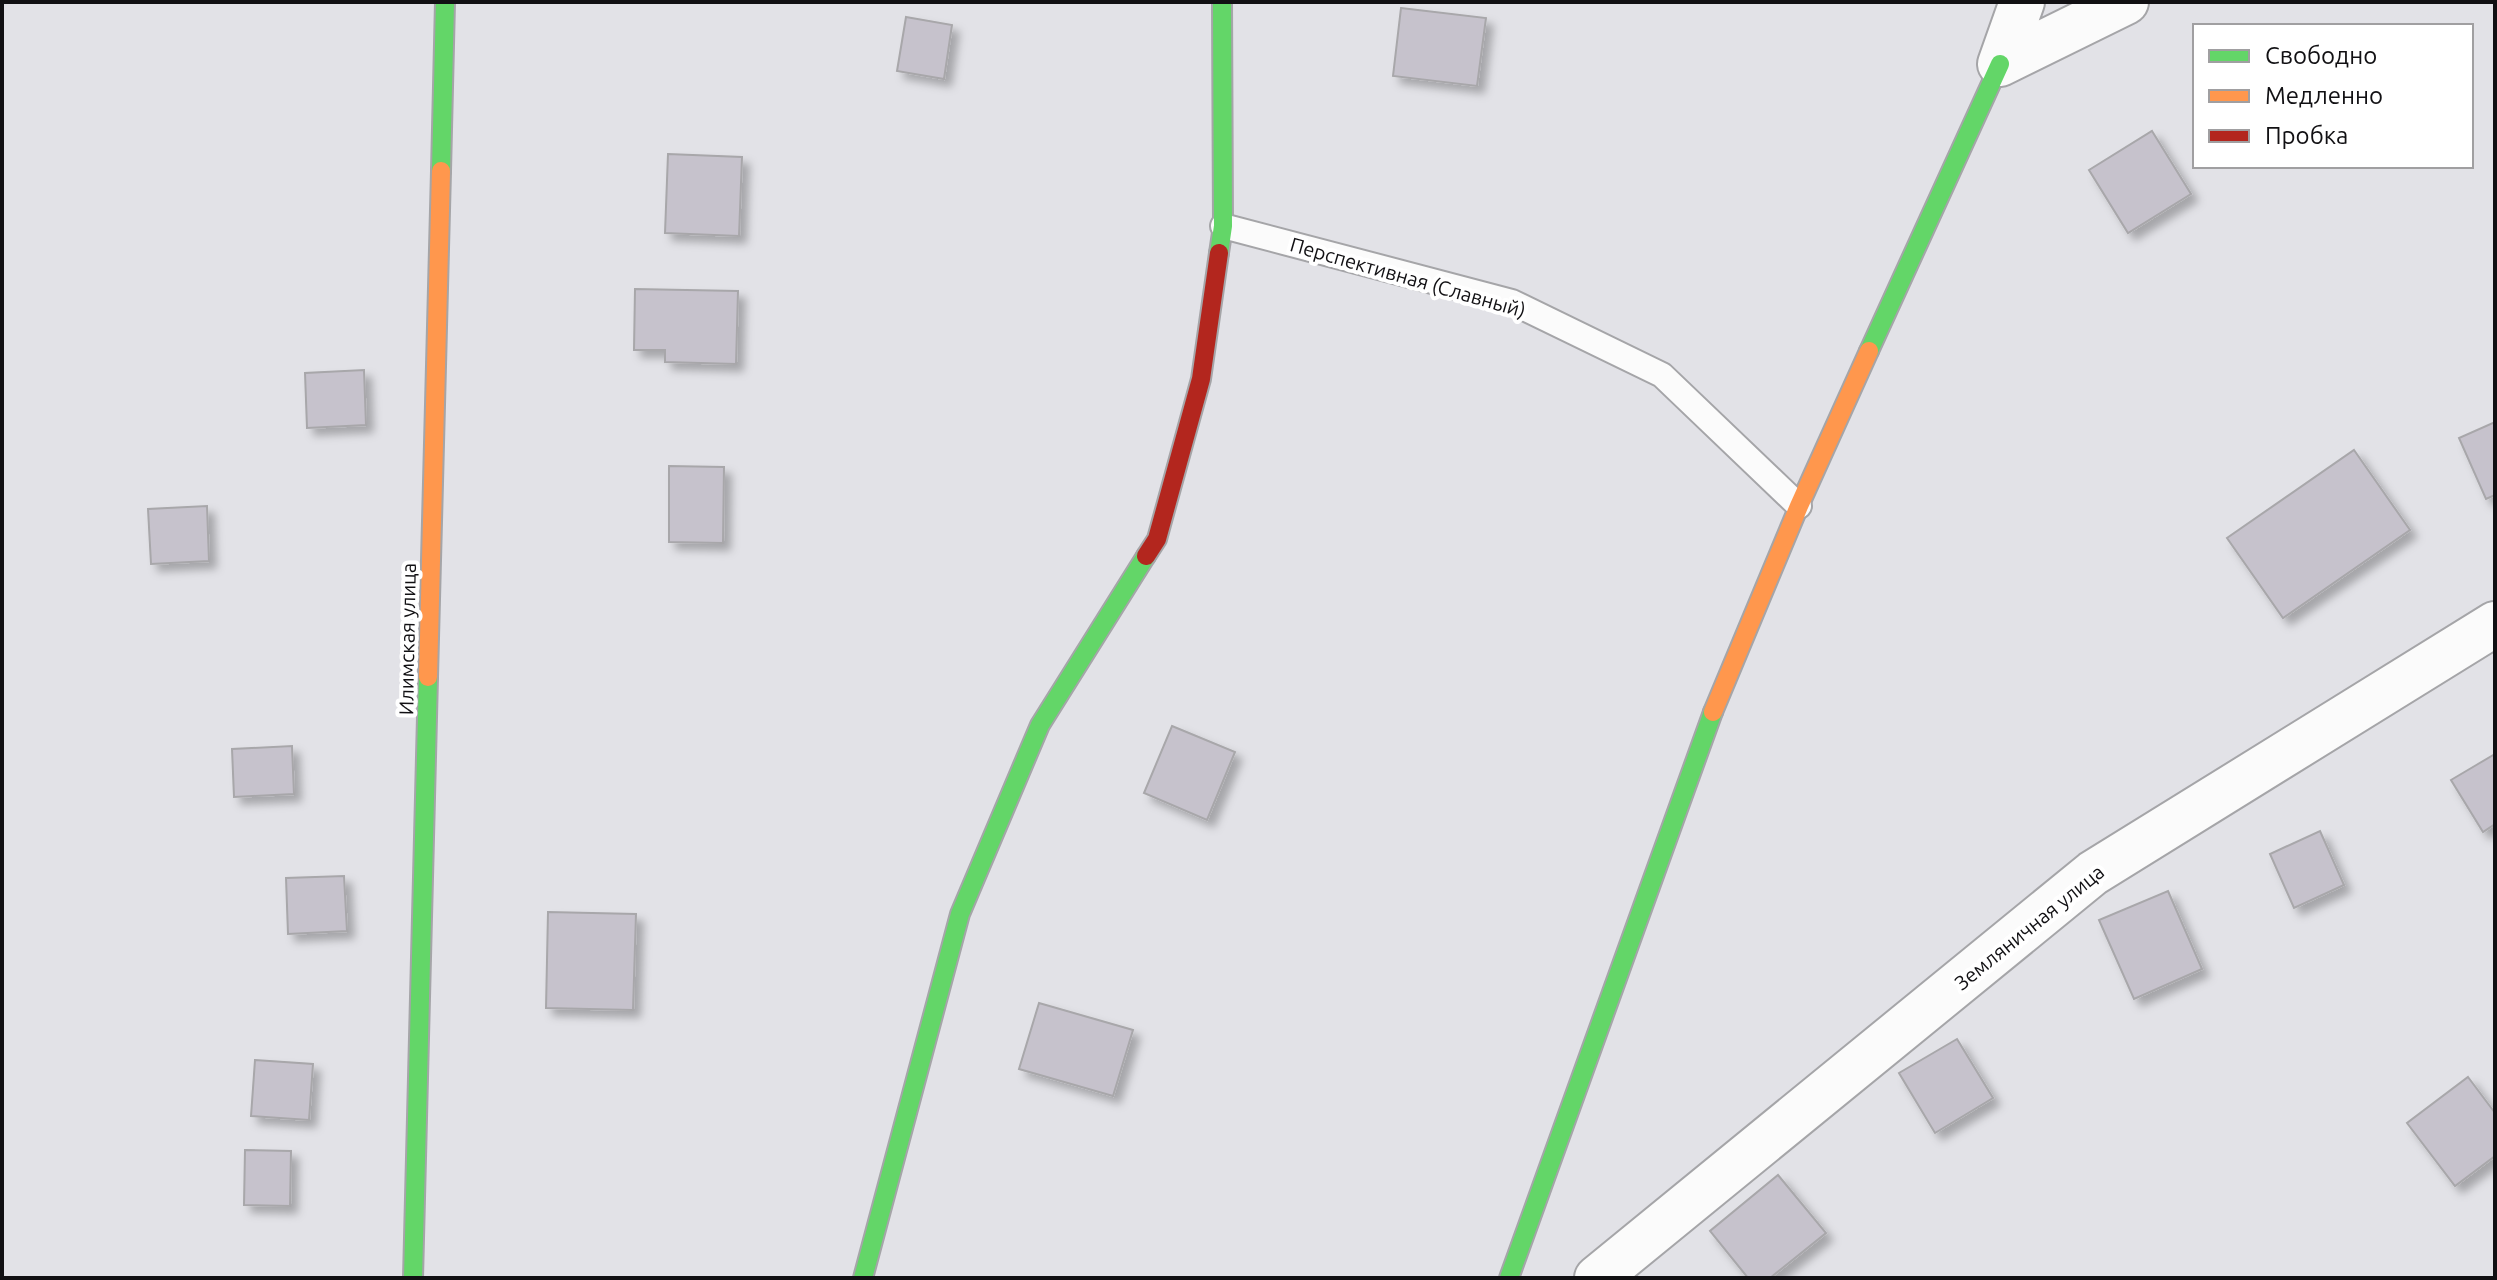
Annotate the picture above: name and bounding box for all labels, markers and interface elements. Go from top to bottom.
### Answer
legend [2193,24,2473,168]
text: Свободно [2265,42,2377,69]
text: Медленно [2265,82,2383,109]
text: Пробка [2265,122,2348,149]
street label: Перспективная (Славный) [1288,232,1528,322]
street label: Илимская улица [394,563,420,715]
street label: Земляничная улица [1950,860,2108,994]

